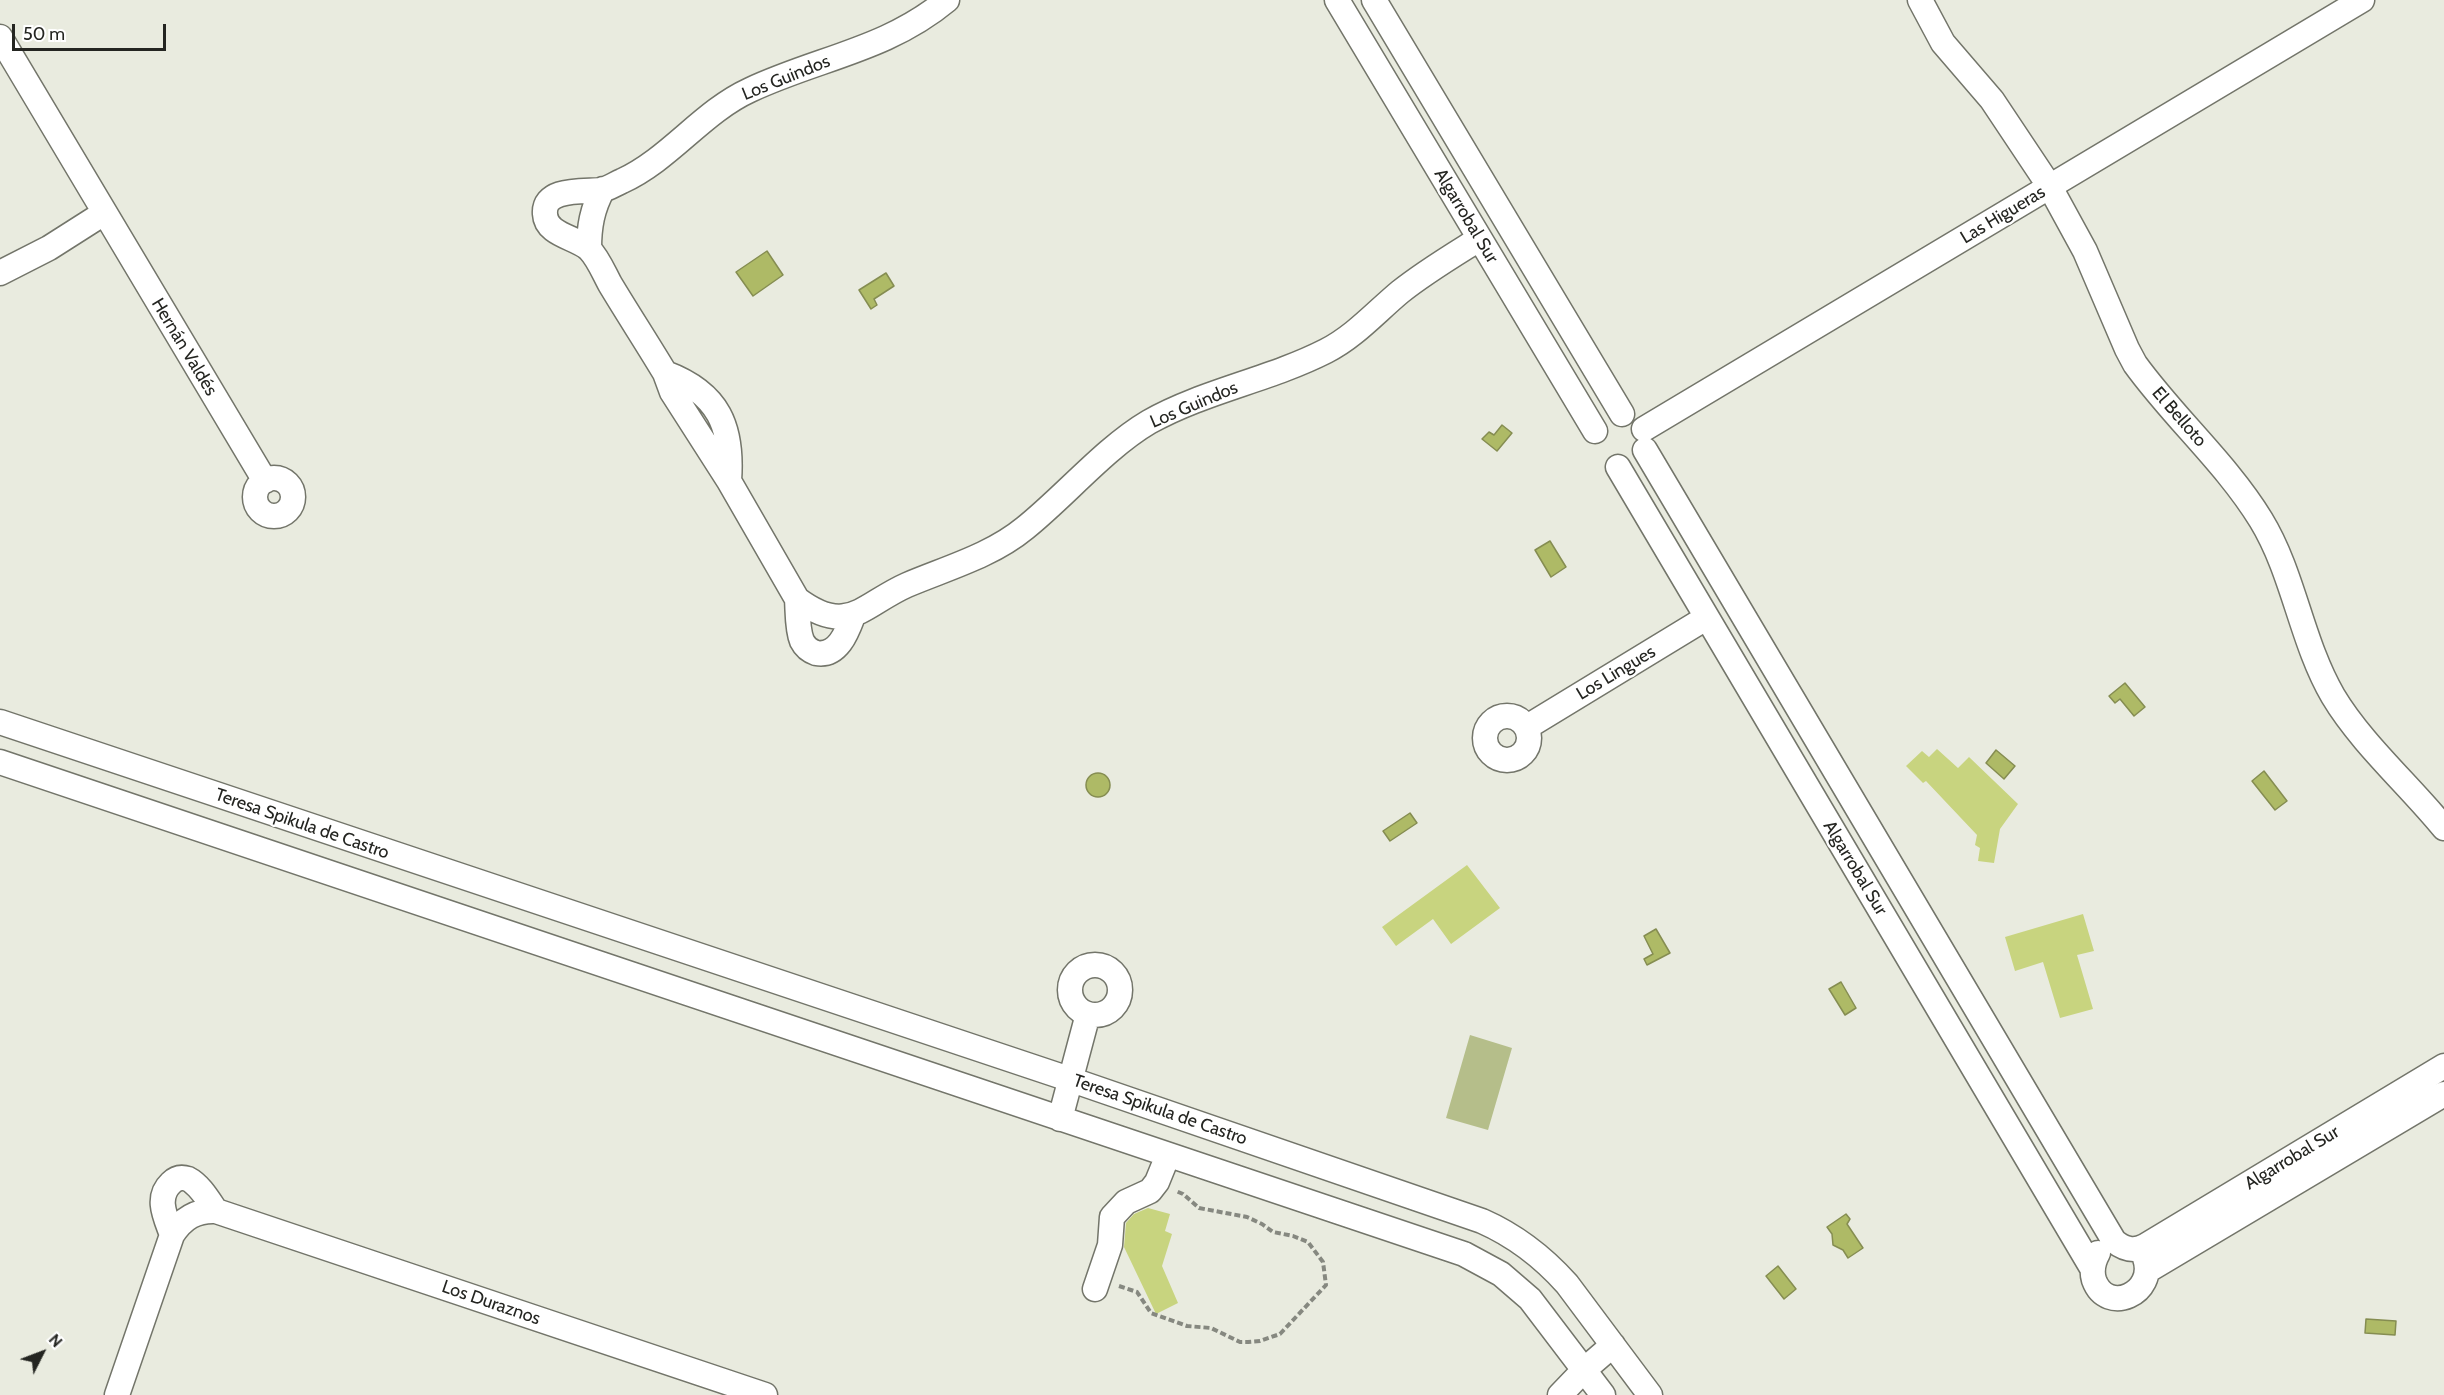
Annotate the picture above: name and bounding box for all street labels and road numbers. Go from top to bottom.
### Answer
street label: Los Guindos [739,51,833,105]
street label: Algarrobal Sur [1429,165,1503,267]
street label: Las Higueras [1957,181,2049,249]
street label: Hernán Valdés [146,294,222,400]
street label: Los Guindos [1147,377,1241,433]
street label: El Belloto [2147,383,2211,451]
street label: Los Lingues [1573,641,1659,705]
street label: Teresa Spikula de Castro [212,784,392,864]
street label: Algarrobal Sur [1818,817,1892,919]
street label: Teresa Spikula de Castro [1070,1070,1250,1150]
street label: Algarrobal Sur [2241,1121,2343,1195]
street label: Los Duraznos [439,1276,543,1330]

